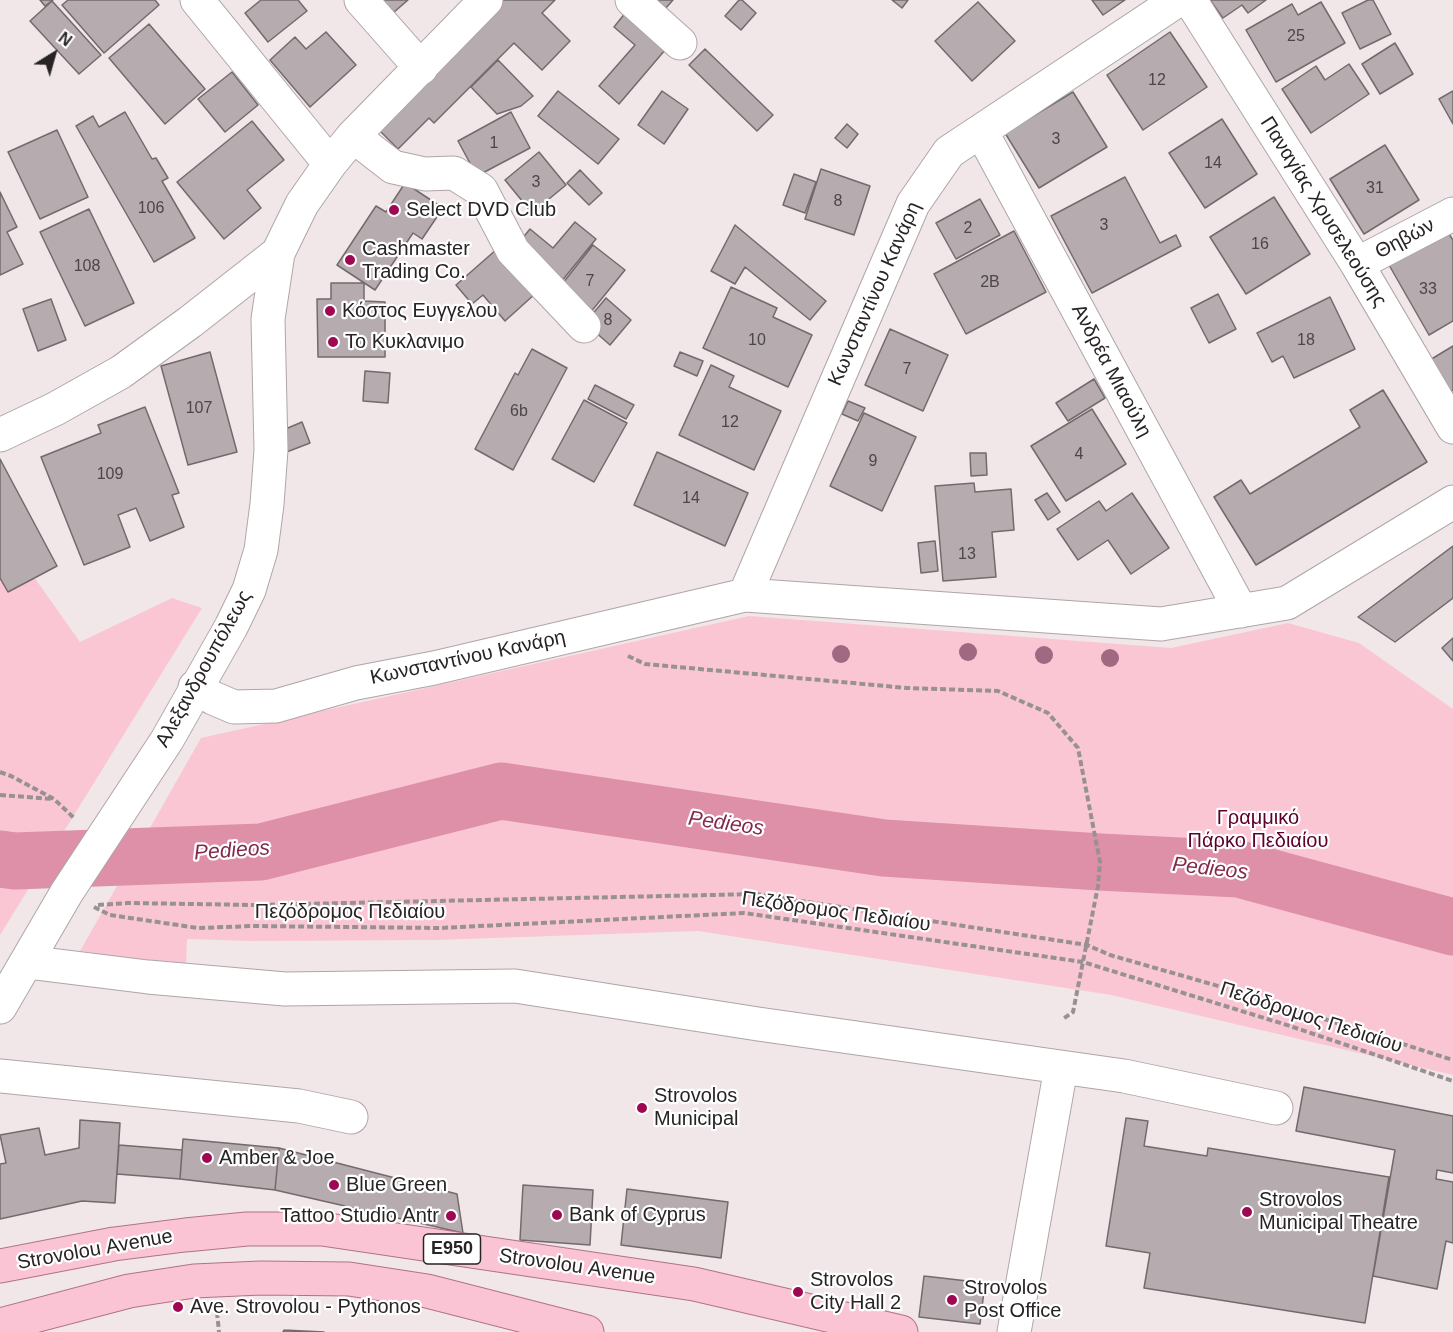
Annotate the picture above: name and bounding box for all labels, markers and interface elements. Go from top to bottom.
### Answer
north arrow [24,24,84,84]
house number: 25 [1287,27,1305,47]
text: N [55,29,75,49]
house number: 12 [1148,71,1166,91]
street label: Παναγίας Χρυσελεούσης [1255,112,1391,312]
house number: 3 [1052,130,1060,150]
house number: 1 [490,134,498,154]
house number: 14 [1204,154,1222,174]
house number: 3 [532,173,540,193]
house number: 31 [1366,179,1384,199]
house number: 8 [834,192,842,212]
place label: Select DVD Club [406,198,556,222]
street label: Κωνσταντίνου Κανάρη [824,198,926,390]
house number: 106 [138,199,164,219]
marker: Select DVD Club [387,203,401,217]
street label: Θηβών [1371,213,1439,265]
house number: 3 [1100,216,1108,236]
house number: 2 [964,219,972,239]
house number: 16 [1251,235,1269,255]
place label: Cashmaster Trading Co. [362,237,470,284]
marker: Cashmaster Trading Co. [343,253,357,267]
house number: 108 [74,257,100,277]
house number: 7 [586,272,594,292]
house number: 2B [980,273,1000,293]
house number: 33 [1419,280,1437,300]
place label: Κόστος Ευγγελου [342,299,497,323]
street label: Ανδρέα Μιαούλη [1066,300,1156,442]
marker: Κόστος Ευγγελου [323,304,337,318]
house number: 8 [604,311,612,331]
place label: Το Κυκλανιμο [345,330,464,354]
house number: 10 [748,331,766,351]
house number: 18 [1297,331,1315,351]
marker: Το Κυκλανιμο [326,335,340,349]
house number: 7 [903,360,911,380]
house number: 107 [186,399,212,419]
house number: 6b [510,402,528,422]
house number: 12 [721,413,739,433]
house number: 4 [1075,445,1083,465]
house number: 9 [869,452,877,472]
house number: 109 [97,465,123,485]
house number: 14 [682,489,700,509]
house number: 13 [958,545,976,565]
street label: Αλεξανδρουπόλεως [151,586,257,752]
street label: Κωνσταντίνου Κανάρη [368,626,568,690]
water label: Pedieos [687,806,765,842]
park label: Γραμμικό Πάρκο Πεδιαίου [1188,806,1328,853]
water label: Pedieos [193,836,271,866]
water label: Pedieos [1171,853,1249,885]
street label: Πεζόδρομος Πεδιαίου [740,887,932,937]
street label: Πεζόδρομος Πεδιαίου [255,900,445,924]
street label: Πεζόδρομος Πεδιαίου [1217,977,1405,1059]
place label: Strovolos Municipal [654,1084,738,1131]
marker: Strovolos Municipal [635,1101,649,1115]
place label: Amber & Joe [219,1146,335,1170]
marker: Amber & Joe [200,1151,214,1165]
place label: Blue Green [346,1173,447,1197]
marker: Blue Green [327,1178,341,1192]
place label: Strovolos Municipal Theatre [1259,1188,1418,1235]
place label: Bank of Cyprus [569,1203,706,1227]
place label: Tattoo Studio Antr [280,1204,439,1228]
marker: Strovolos Municipal Theatre [1240,1205,1254,1219]
marker: Bank of Cyprus [550,1208,564,1222]
marker: Tattoo Studio Antr [444,1209,458,1223]
street label: Strovolou Avenue [15,1225,175,1275]
road number: E950 [424,1234,480,1264]
street label: Strovolou Avenue [497,1244,657,1290]
place label: Strovolos City Hall 2 [810,1268,901,1315]
place label: Strovolos Post Office [964,1276,1061,1323]
marker: Strovolos City Hall 2 [791,1285,805,1299]
marker: Strovolos Post Office [945,1293,959,1307]
place label: Ave. Strovolou - Pythonos [190,1295,421,1319]
marker: Ave. Strovolou - Pythonos [171,1300,185,1314]

